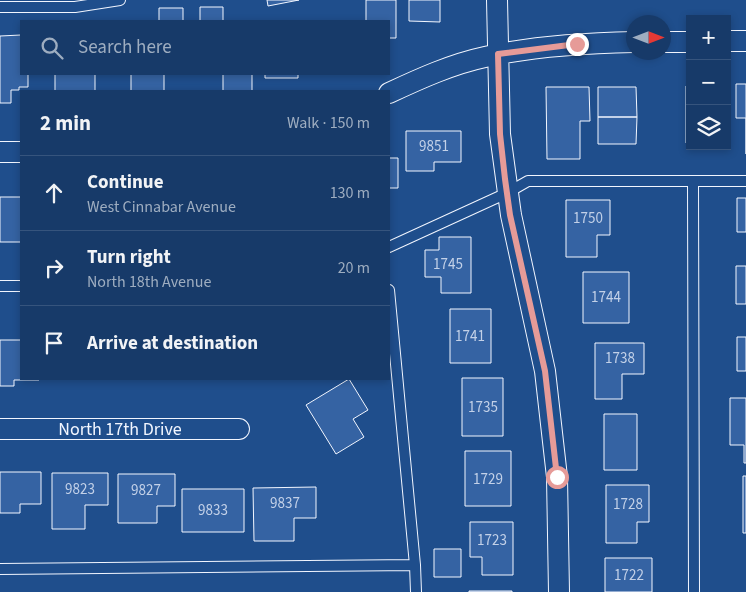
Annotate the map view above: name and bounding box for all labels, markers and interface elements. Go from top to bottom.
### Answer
north arrow [626,15,671,60]
map controls [686,15,731,150]
button: + [686,15,731,60]
search box [20,20,390,75]
route end [566,33,589,56]
icon: search [38,34,66,62]
text: Search here [78,34,172,61]
button: − [686,60,731,105]
button: layers [686,105,731,150]
text: 2 min [40,108,91,138]
text: Walk · 150 m [287,112,370,134]
house number: 9851 [419,136,449,157]
text: Continue [87,169,164,196]
icon: ahead [40,179,68,207]
text: 130 m [330,182,370,204]
text: West Cinnabar Avenue [87,196,236,218]
house number: 1750 [573,208,603,229]
text: Turn right [87,244,171,271]
icon: right [40,254,68,282]
house number: 1745 [433,254,463,275]
text: 20 m [338,257,370,279]
text: North 18th Avenue [87,271,211,293]
house number: 1744 [591,287,621,308]
house number: 1741 [455,326,485,347]
icon: arrive [40,329,68,357]
text: Arrive at destination [87,330,258,357]
house number: 1738 [605,348,635,369]
house number: 1735 [468,397,498,418]
street label: North 17th Drive [58,417,182,442]
route start [546,466,569,489]
house number: 1729 [473,469,503,490]
house number: 9823 [65,479,95,500]
house number: 9827 [131,480,161,501]
house number: 9837 [270,493,300,514]
house number: 1728 [613,494,643,515]
house number: 9833 [198,500,228,521]
house number: 1723 [477,530,507,551]
house number: 1722 [614,565,644,586]

